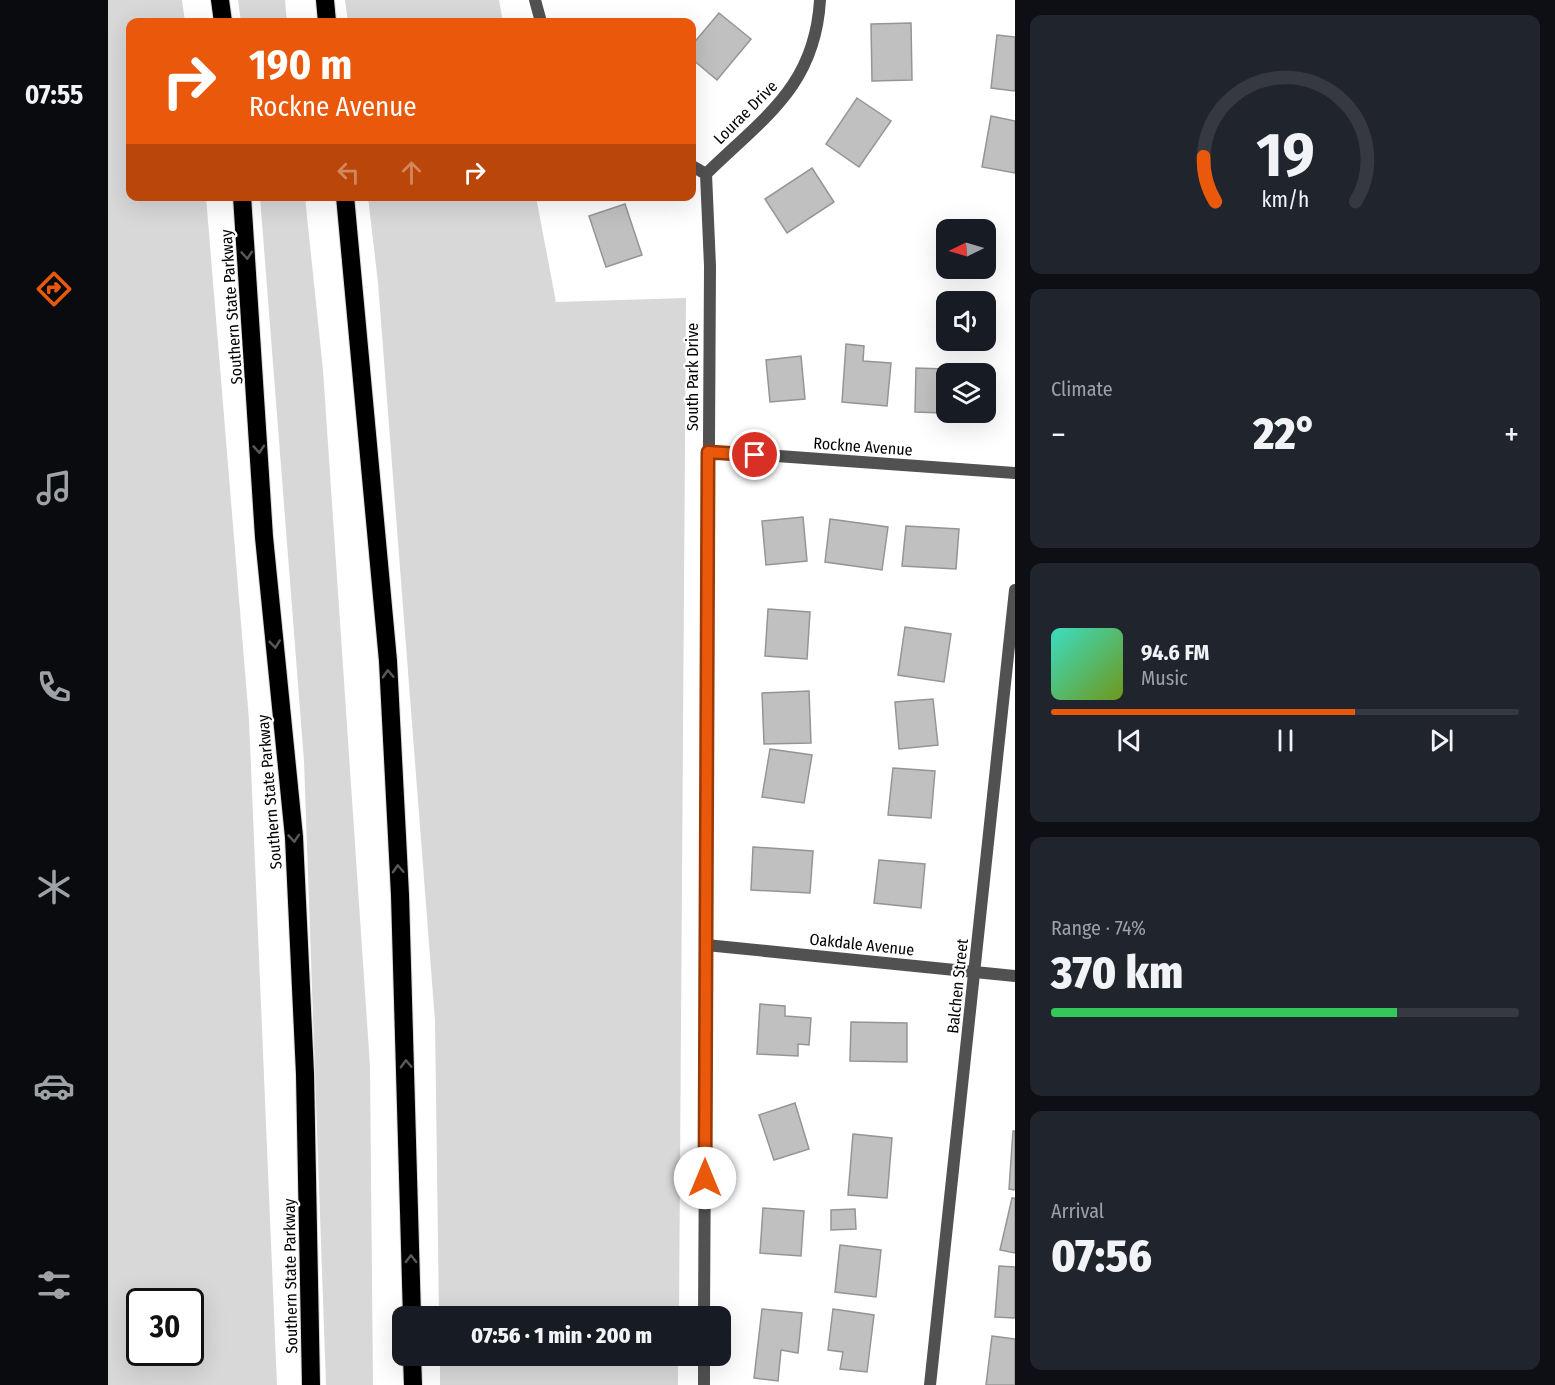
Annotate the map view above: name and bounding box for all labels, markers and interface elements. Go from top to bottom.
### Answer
text: 190 m [249,40,352,90]
icon: right [150,42,228,120]
street label: Lourae Drive [710,77,781,148]
text: 07:55 [25,79,83,111]
text: Rockne Avenue [249,91,417,123]
text: 19 [1256,118,1314,193]
icon: left [332,156,365,189]
icon: ahead [395,156,428,189]
icon: right [458,156,491,189]
text: km/h [1261,187,1309,213]
north arrow [936,219,996,279]
map controls [936,219,996,423]
street label: Southern State Parkway [217,228,246,385]
one-way arrow [240,250,253,259]
icon: directions [33,268,75,310]
button: sound [936,291,996,351]
street label: South Park Drive [683,323,702,431]
button: layers [936,363,996,423]
text: Climate [1051,377,1113,401]
text: 22° [1253,407,1317,461]
text: − [1051,415,1066,455]
text: + [1504,415,1519,455]
pin [729,429,780,480]
street label: Rockne Avenue [813,434,913,459]
icon: arrive [738,438,771,471]
one-way arrow [252,445,265,454]
icon: music [33,467,75,509]
one-way arrow [268,639,281,648]
text: 94.6 FM [1141,639,1209,666]
icon: phone [33,666,75,708]
text: Music [1141,666,1188,690]
one-way arrow [382,669,395,678]
street label: Southern State Parkway [253,713,286,870]
icon: previous [1113,724,1146,757]
icon: pause [1269,724,1302,757]
icon: next [1425,724,1458,757]
one-way arrow [288,833,301,842]
one-way arrow [392,864,405,873]
icon: climate [33,866,75,908]
text: Range · 74% [1051,916,1146,940]
street label: Oakdale Avenue [809,930,915,959]
street label: Balchen Street [943,937,972,1034]
text: 370 km [1051,946,1183,1000]
one-way arrow [399,1059,412,1068]
icon: car [33,1065,75,1107]
position arrow [673,1146,737,1210]
street label: Southern State Parkway [280,1197,301,1354]
text: Arrival [1051,1199,1104,1223]
text: 07:56 [1051,1229,1152,1283]
one-way arrow [404,1254,417,1263]
icon: filters [33,1264,75,1306]
speed limit sign: 30 [126,1288,204,1366]
text: 07:56 · 1 min · 200 m [471,1322,652,1349]

